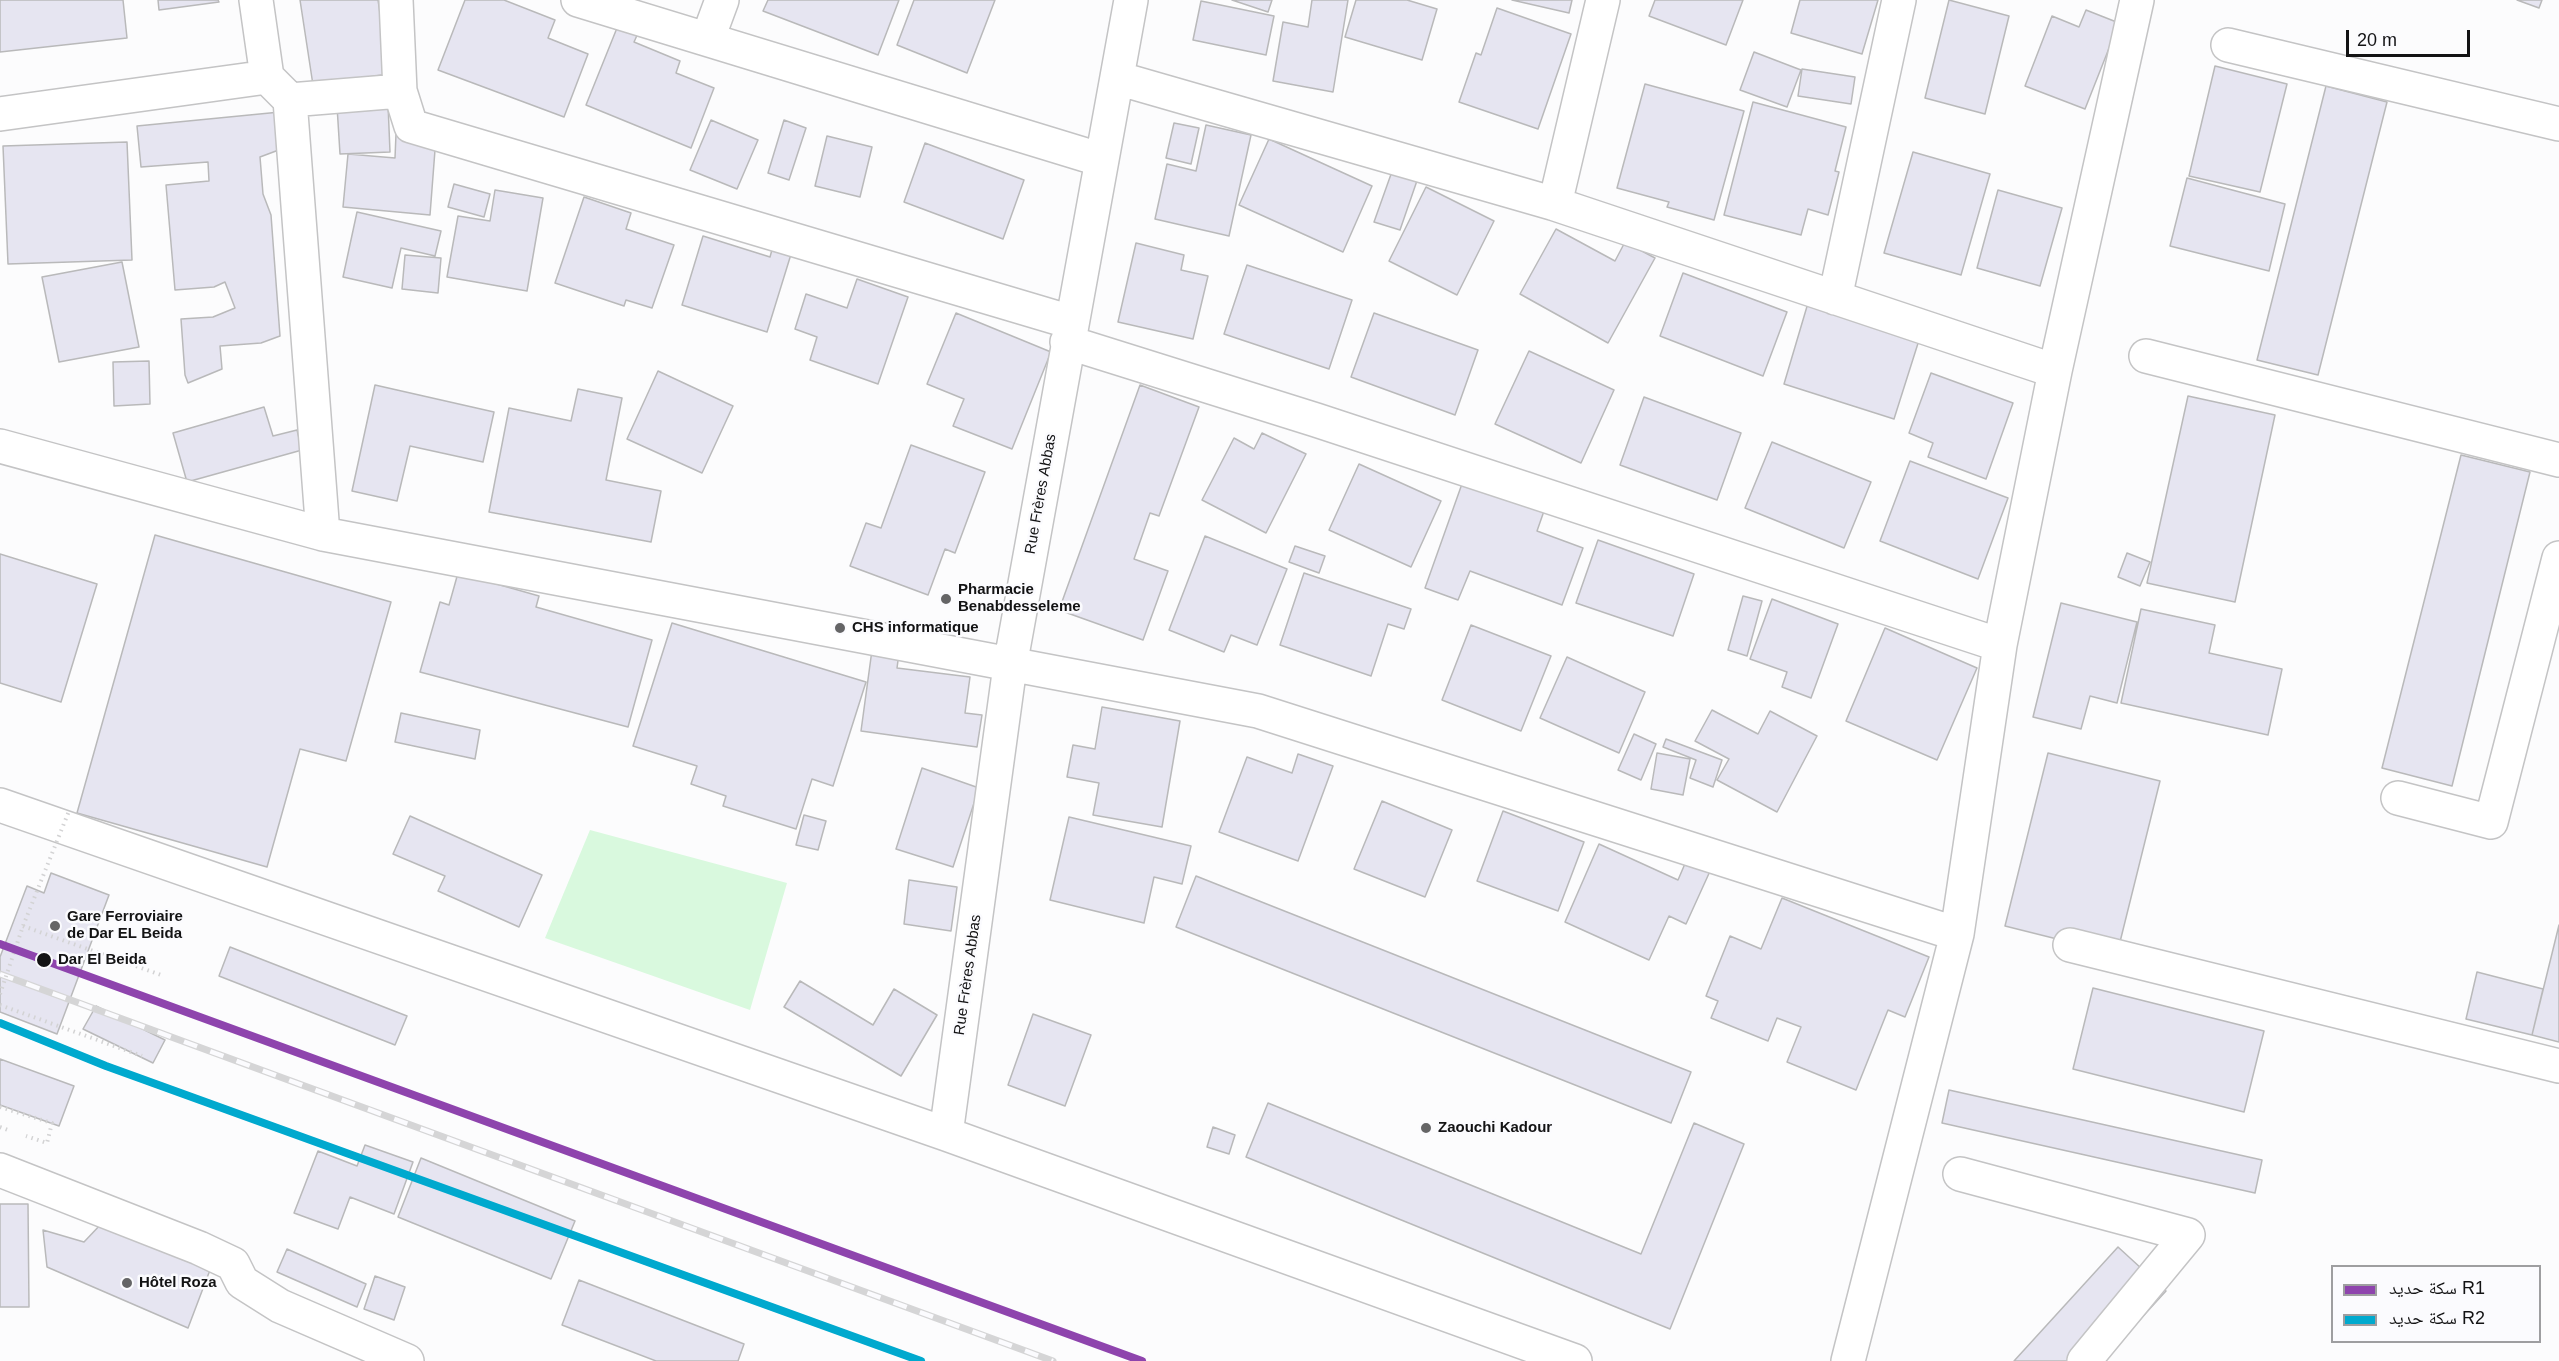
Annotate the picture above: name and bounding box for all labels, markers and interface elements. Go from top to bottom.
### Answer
scale bar [2349,18,2474,56]
text: 20 m [2357,30,2397,50]
street label: Rue Frères Abbas [1022,433,1060,555]
place label: Pharmacie Benabdesseleme [958,581,1081,616]
marker: Pharmacie Benabdesseleme [939,592,953,606]
place label: CHS informatique [852,619,979,637]
marker: CHS informatique [833,621,847,635]
place label: Gare Ferroviaire de Dar EL Beida [67,908,183,943]
street label: Rue Frères Abbas [951,913,985,1037]
marker: Gare Ferroviaire de Dar EL Beida [48,919,62,933]
marker: Dar El Beida [35,951,53,969]
place label: Dar El Beida [58,951,146,969]
place label: Zaouchi Kadour [1438,1119,1552,1137]
marker: Zaouchi Kadour [1419,1121,1433,1135]
legend [2331,1265,2541,1343]
place label: Hôtel Roza [139,1274,217,1292]
marker: Hôtel Roza [120,1276,134,1290]
text: سكة حديد R1 [2389,1278,2485,1298]
text: سكة حديد R2 [2389,1308,2485,1328]

